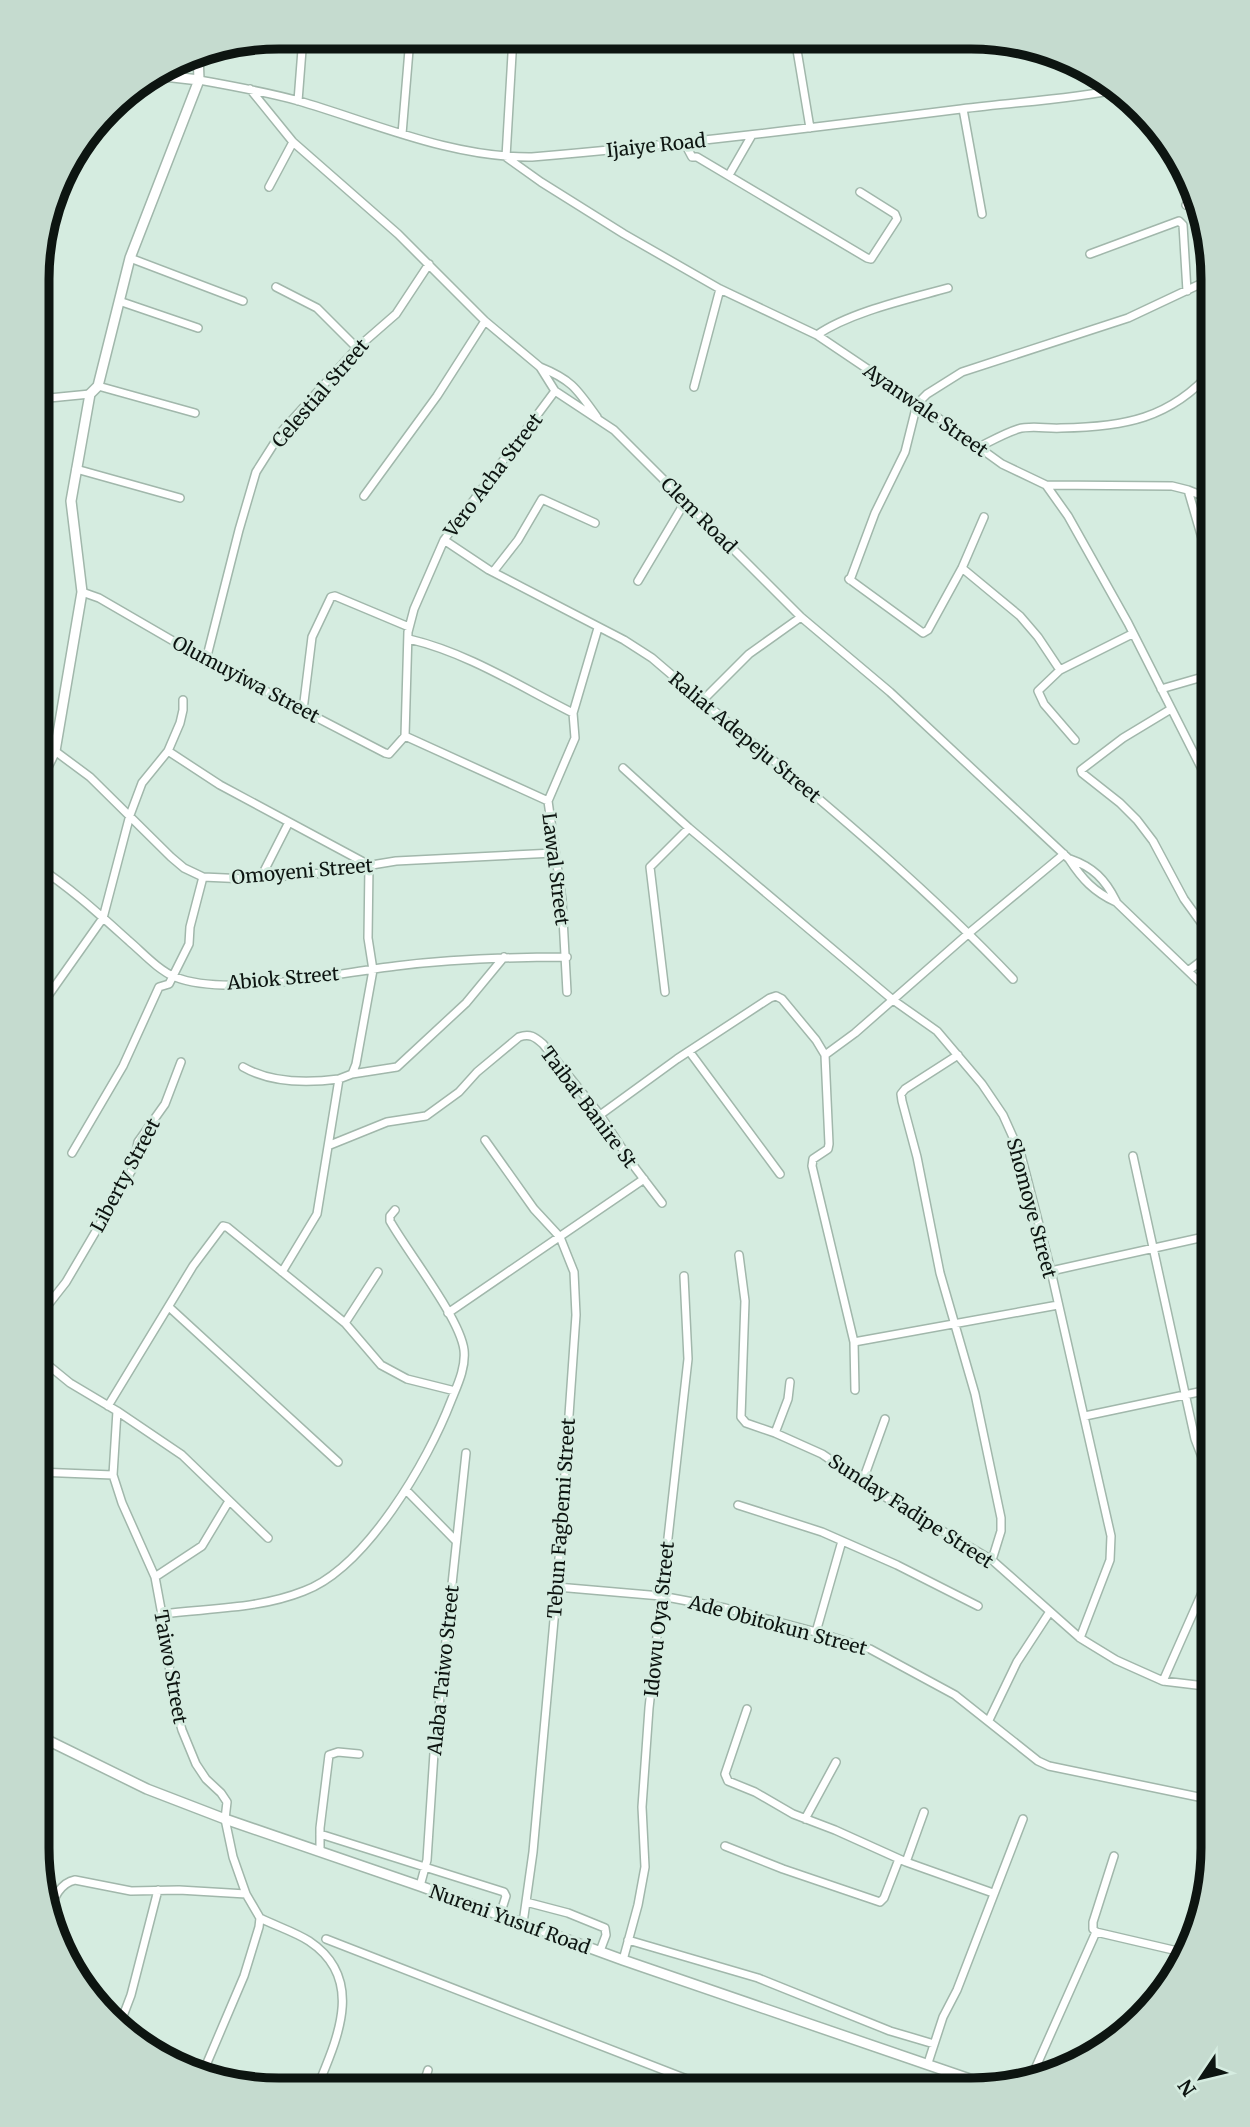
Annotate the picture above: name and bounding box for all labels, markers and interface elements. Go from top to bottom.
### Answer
street label: Ijaiye Road [605,128,707,162]
street label: Celestial Street [266,333,374,452]
street label: Ayanwale Street [858,358,993,462]
street label: Vero Acha Street [438,408,548,543]
street label: Clem Road [656,472,742,558]
street label: Olumuyiwa Street [168,630,324,728]
street label: Raliat Adepeju Street [664,666,826,808]
street label: Lawal Street [537,811,575,927]
street label: Omoyeni Street [230,853,374,889]
street label: Abiok Street [225,961,341,995]
street label: Taibat Banire St [536,1042,643,1173]
street label: Liberty Street [85,1114,165,1236]
street label: Shomoye Street [1002,1135,1062,1281]
street label: Tebun Fagbemi Street [542,1416,580,1619]
street label: Sunday Fadipe Street [824,1449,999,1574]
street label: Idowu Oya Street [639,1539,679,1698]
street label: Alaba Taiwo Street [422,1583,464,1757]
street label: Ade Obitokun Street [685,1589,870,1660]
street label: Taiwo Street [149,1608,193,1726]
street label: Nureni Yusuf Road [426,1879,594,1959]
north arrow [1166,2043,1236,2113]
text: N [1173,2075,1201,2101]

